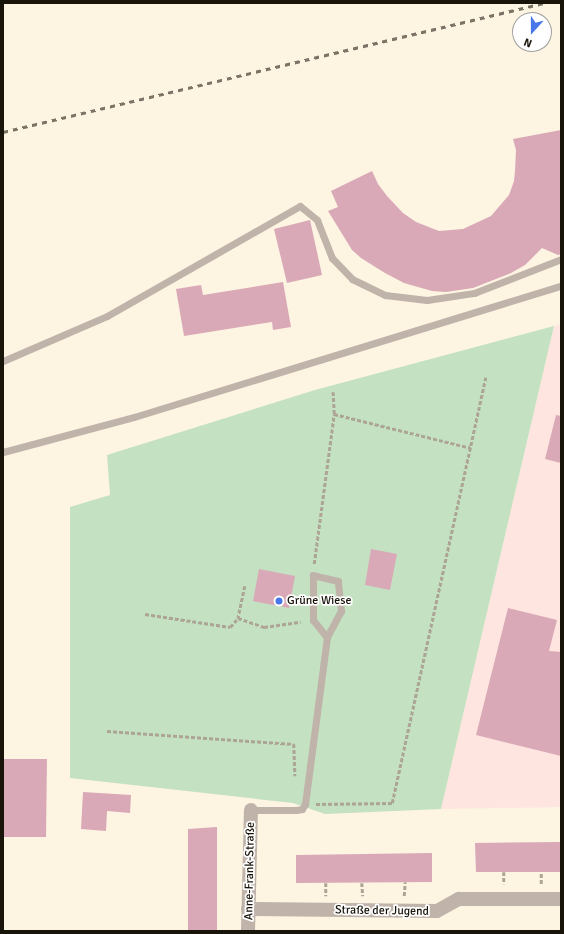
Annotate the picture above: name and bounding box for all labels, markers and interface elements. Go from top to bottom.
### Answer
north arrow [512,12,552,52]
text: N [522,35,534,50]
place label: Grüne Wiese [287,594,352,608]
marker: Grüne Wiese [274,596,284,606]
street label: Anne-Frank-Straße [242,822,258,920]
street label: Straße der Jugend [335,903,429,919]

